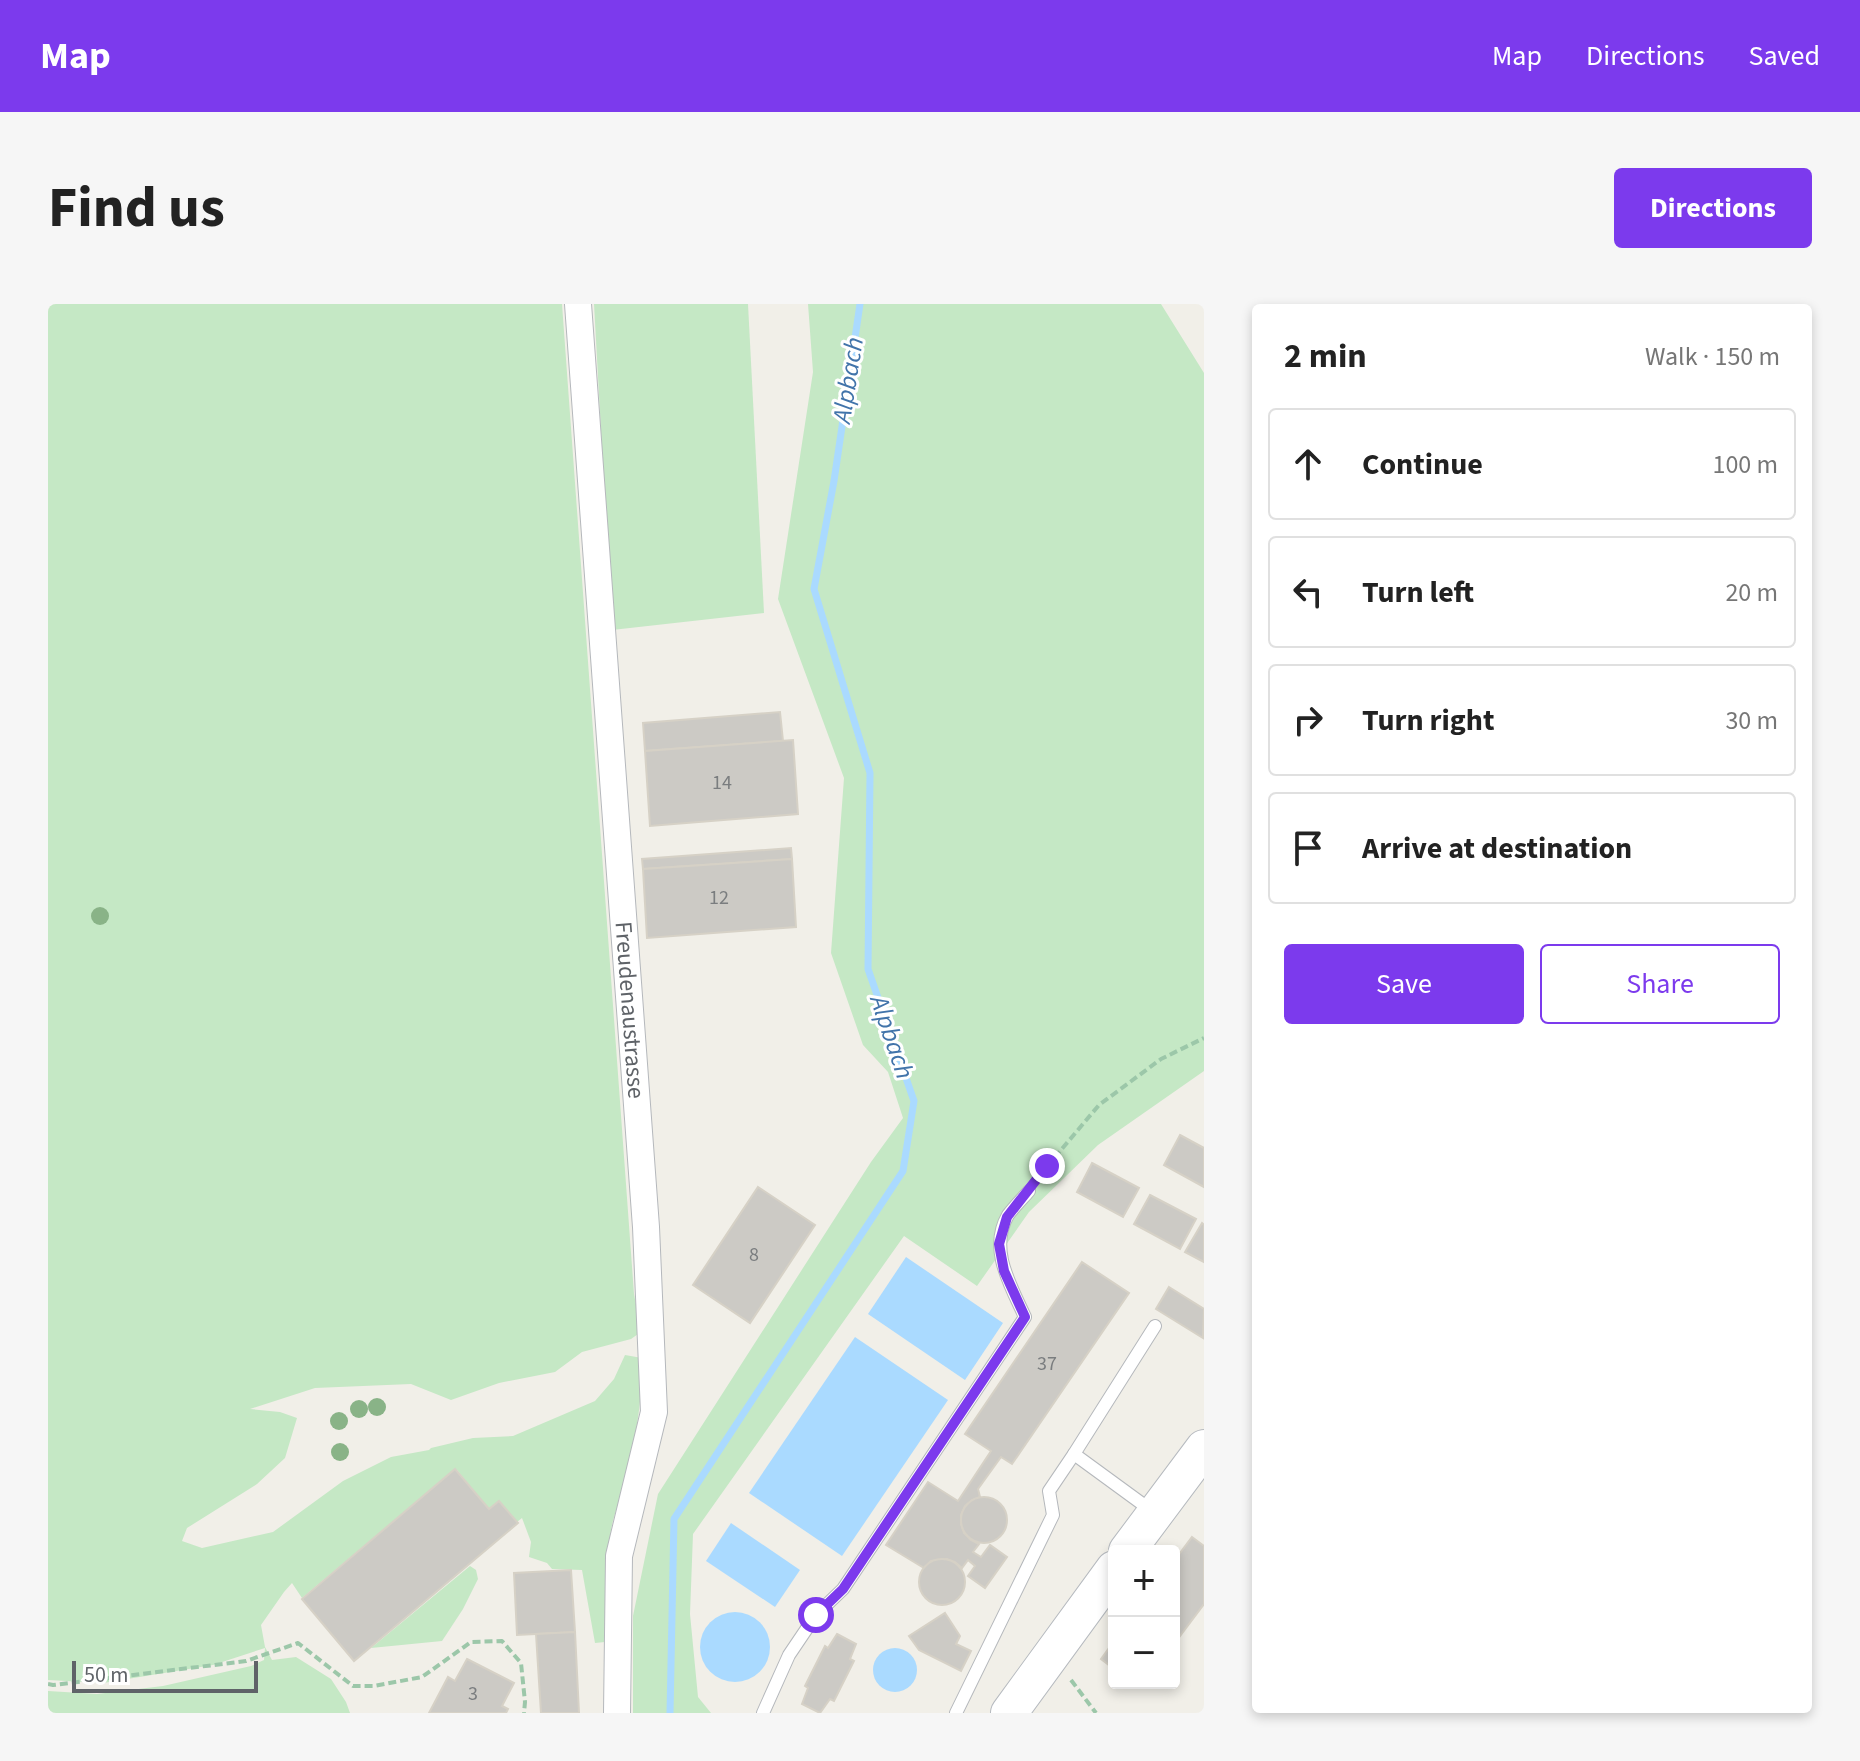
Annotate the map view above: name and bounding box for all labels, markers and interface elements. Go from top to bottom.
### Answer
text: Map [40,29,111,83]
text: Map [1492,36,1542,76]
text: Directions [1586,36,1705,76]
text: Saved [1749,36,1820,76]
button: Directions [1614,168,1812,248]
text: Find us [48,169,225,248]
text: 2 min [1284,332,1367,381]
water label: Alpbach [823,334,873,428]
text: Walk · 150 m [1645,338,1780,375]
icon: ahead [1286,442,1330,486]
text: Continue [1362,443,1483,486]
text: 100 m [1712,446,1778,483]
icon: left [1286,570,1330,614]
text: Turn left [1362,571,1474,614]
text: 20 m [1725,574,1778,611]
icon: right [1286,698,1330,742]
text: Turn right [1362,699,1494,742]
text: 30 m [1725,702,1778,739]
house number: 14 [712,769,732,797]
icon: arrive [1286,826,1330,870]
text: Arrive at destination [1362,827,1632,870]
house number: 12 [709,884,729,912]
street label: Freudenaustrasse [606,920,654,1100]
button: Save [1284,944,1524,1024]
button: Share [1540,944,1780,1024]
water label: Alpbach [860,988,924,1084]
route end [1029,1148,1065,1184]
house number: 8 [749,1241,759,1269]
house number: 37 [1037,1350,1057,1378]
map controls [1108,1545,1180,1689]
button: + [1108,1545,1180,1617]
route start [798,1597,834,1633]
button: − [1108,1617,1180,1689]
scale bar [72,1657,258,1693]
text: 50 m [84,1659,129,1691]
house number: 3 [468,1680,478,1708]

